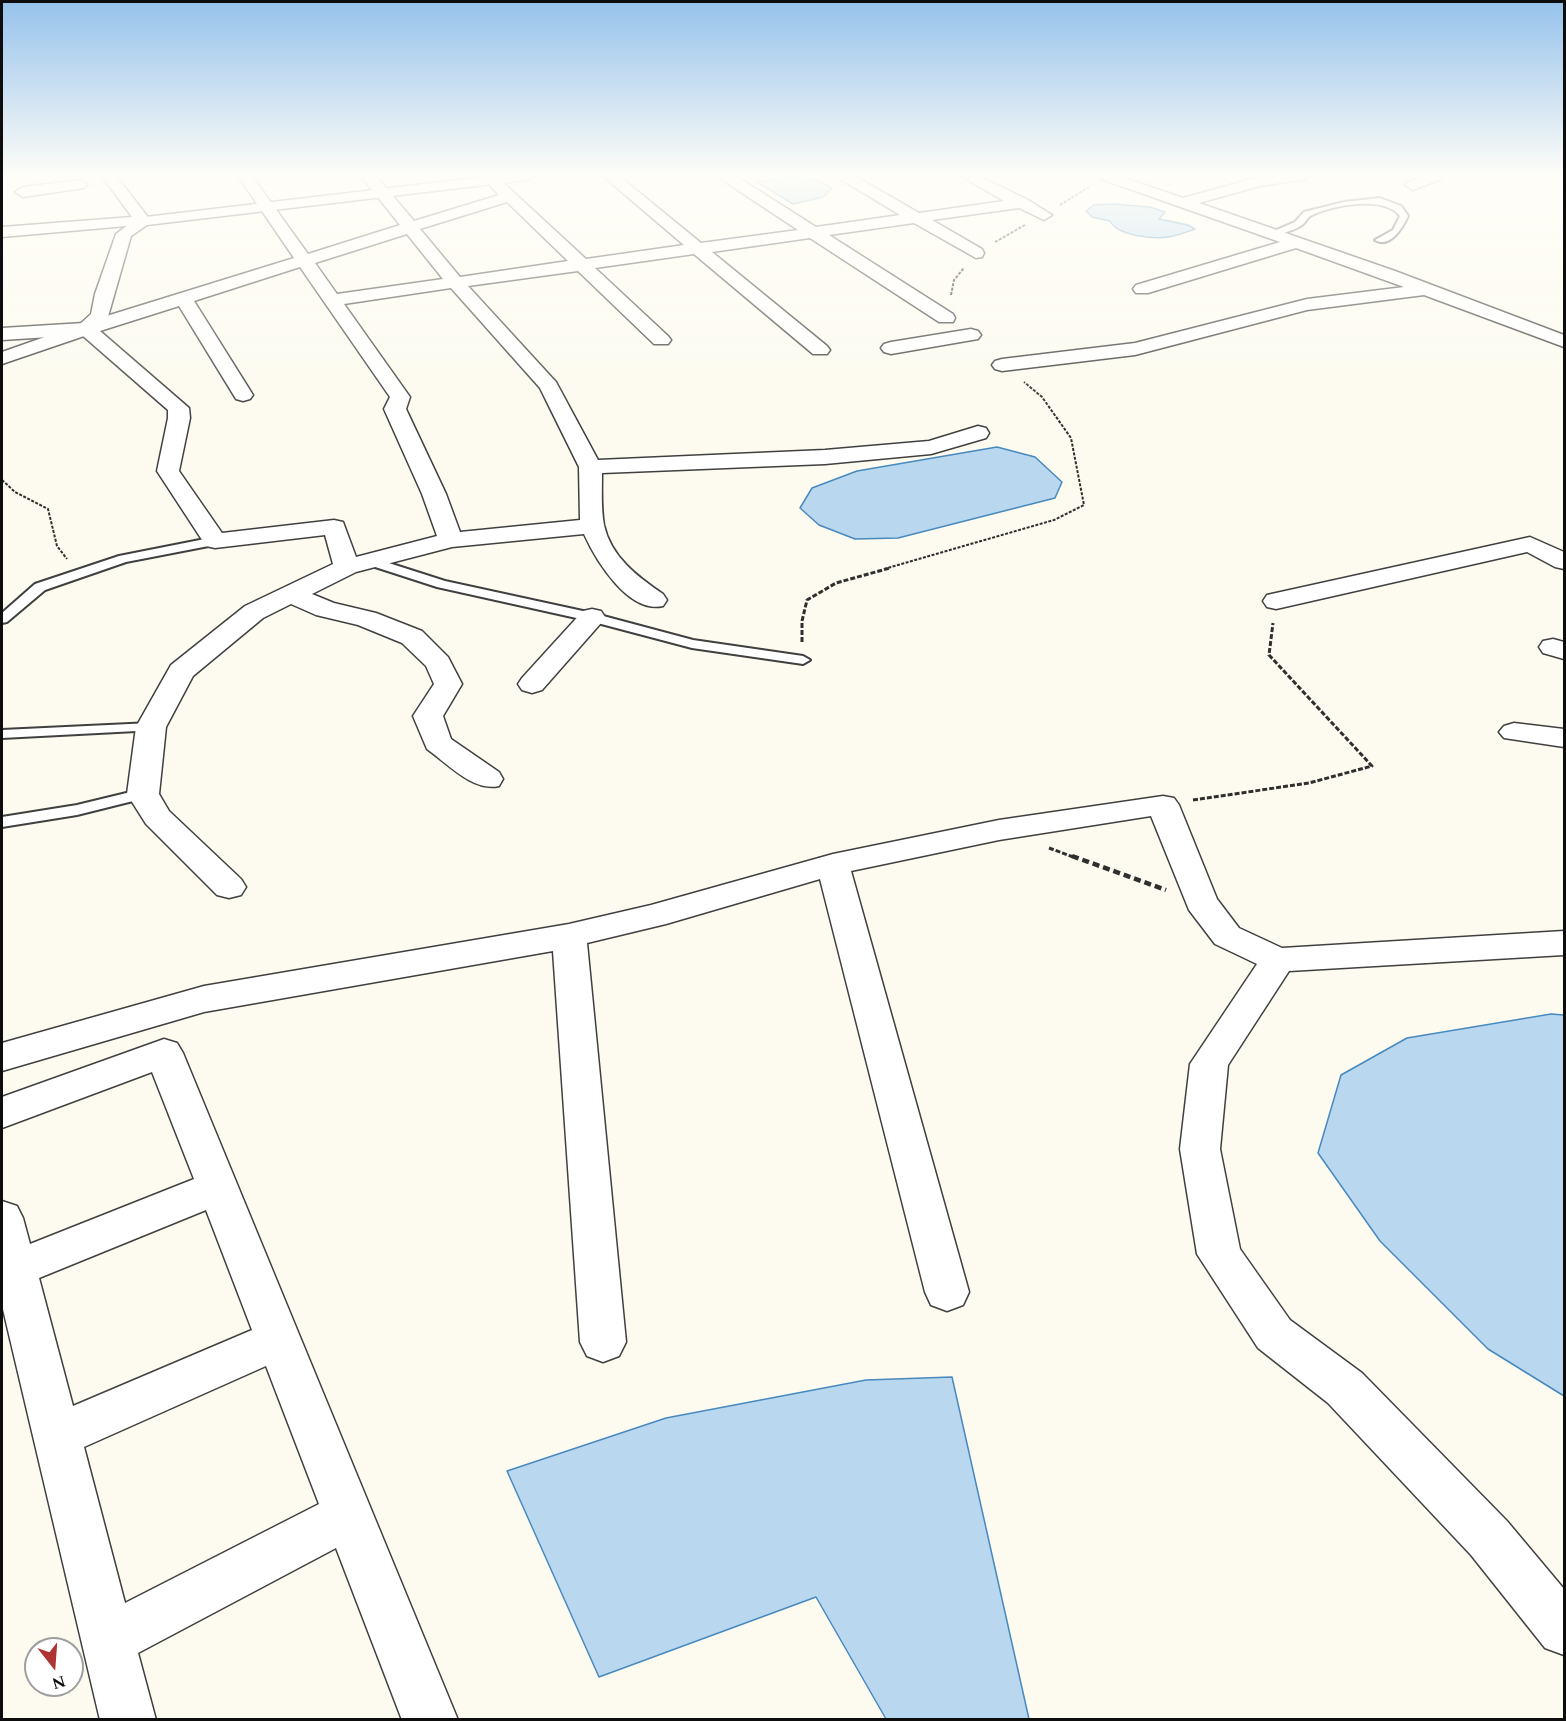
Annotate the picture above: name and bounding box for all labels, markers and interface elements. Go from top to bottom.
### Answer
north arrow [24,1637,84,1697]
text: N [49,1669,68,1696]

